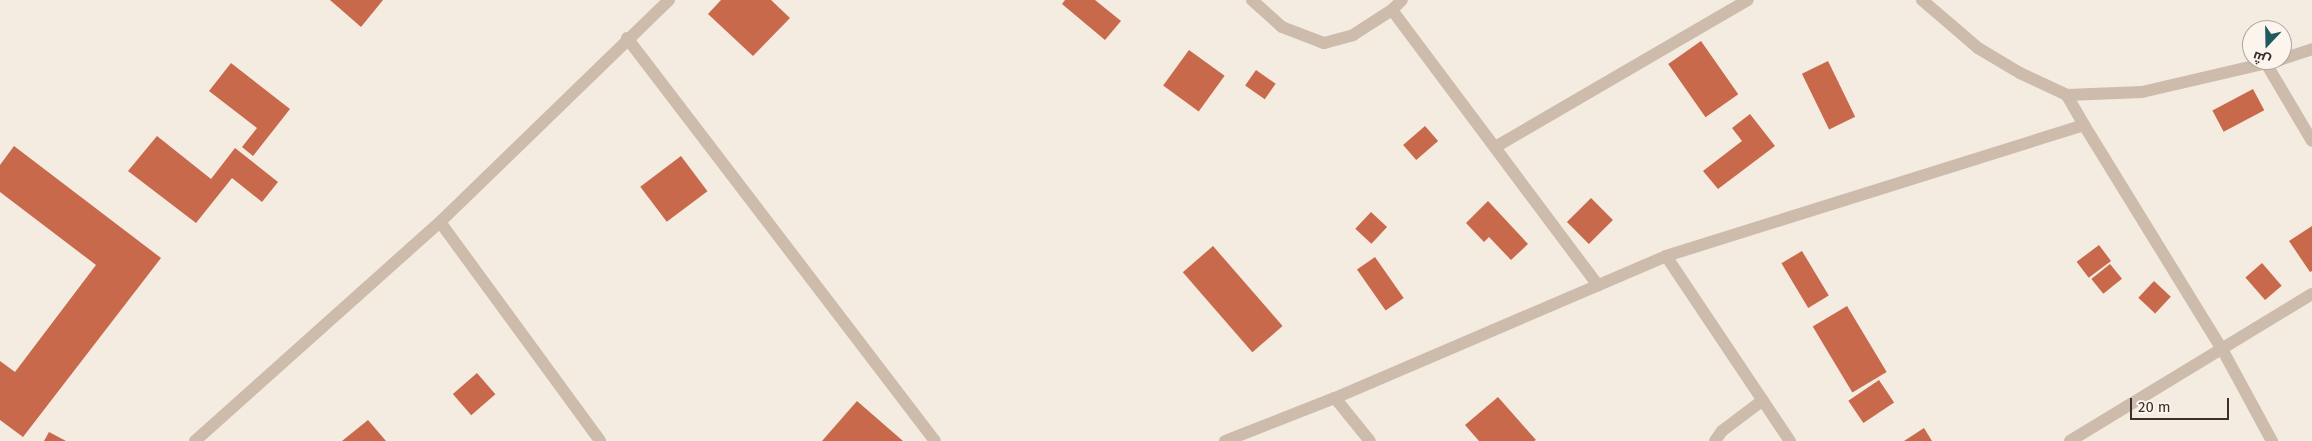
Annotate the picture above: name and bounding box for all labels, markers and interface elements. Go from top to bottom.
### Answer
north arrow [2242,20,2292,70]
text: ش [2250,47,2273,70]
scale bar [2132,388,2231,420]
text: 20 m [2138,398,2171,416]

